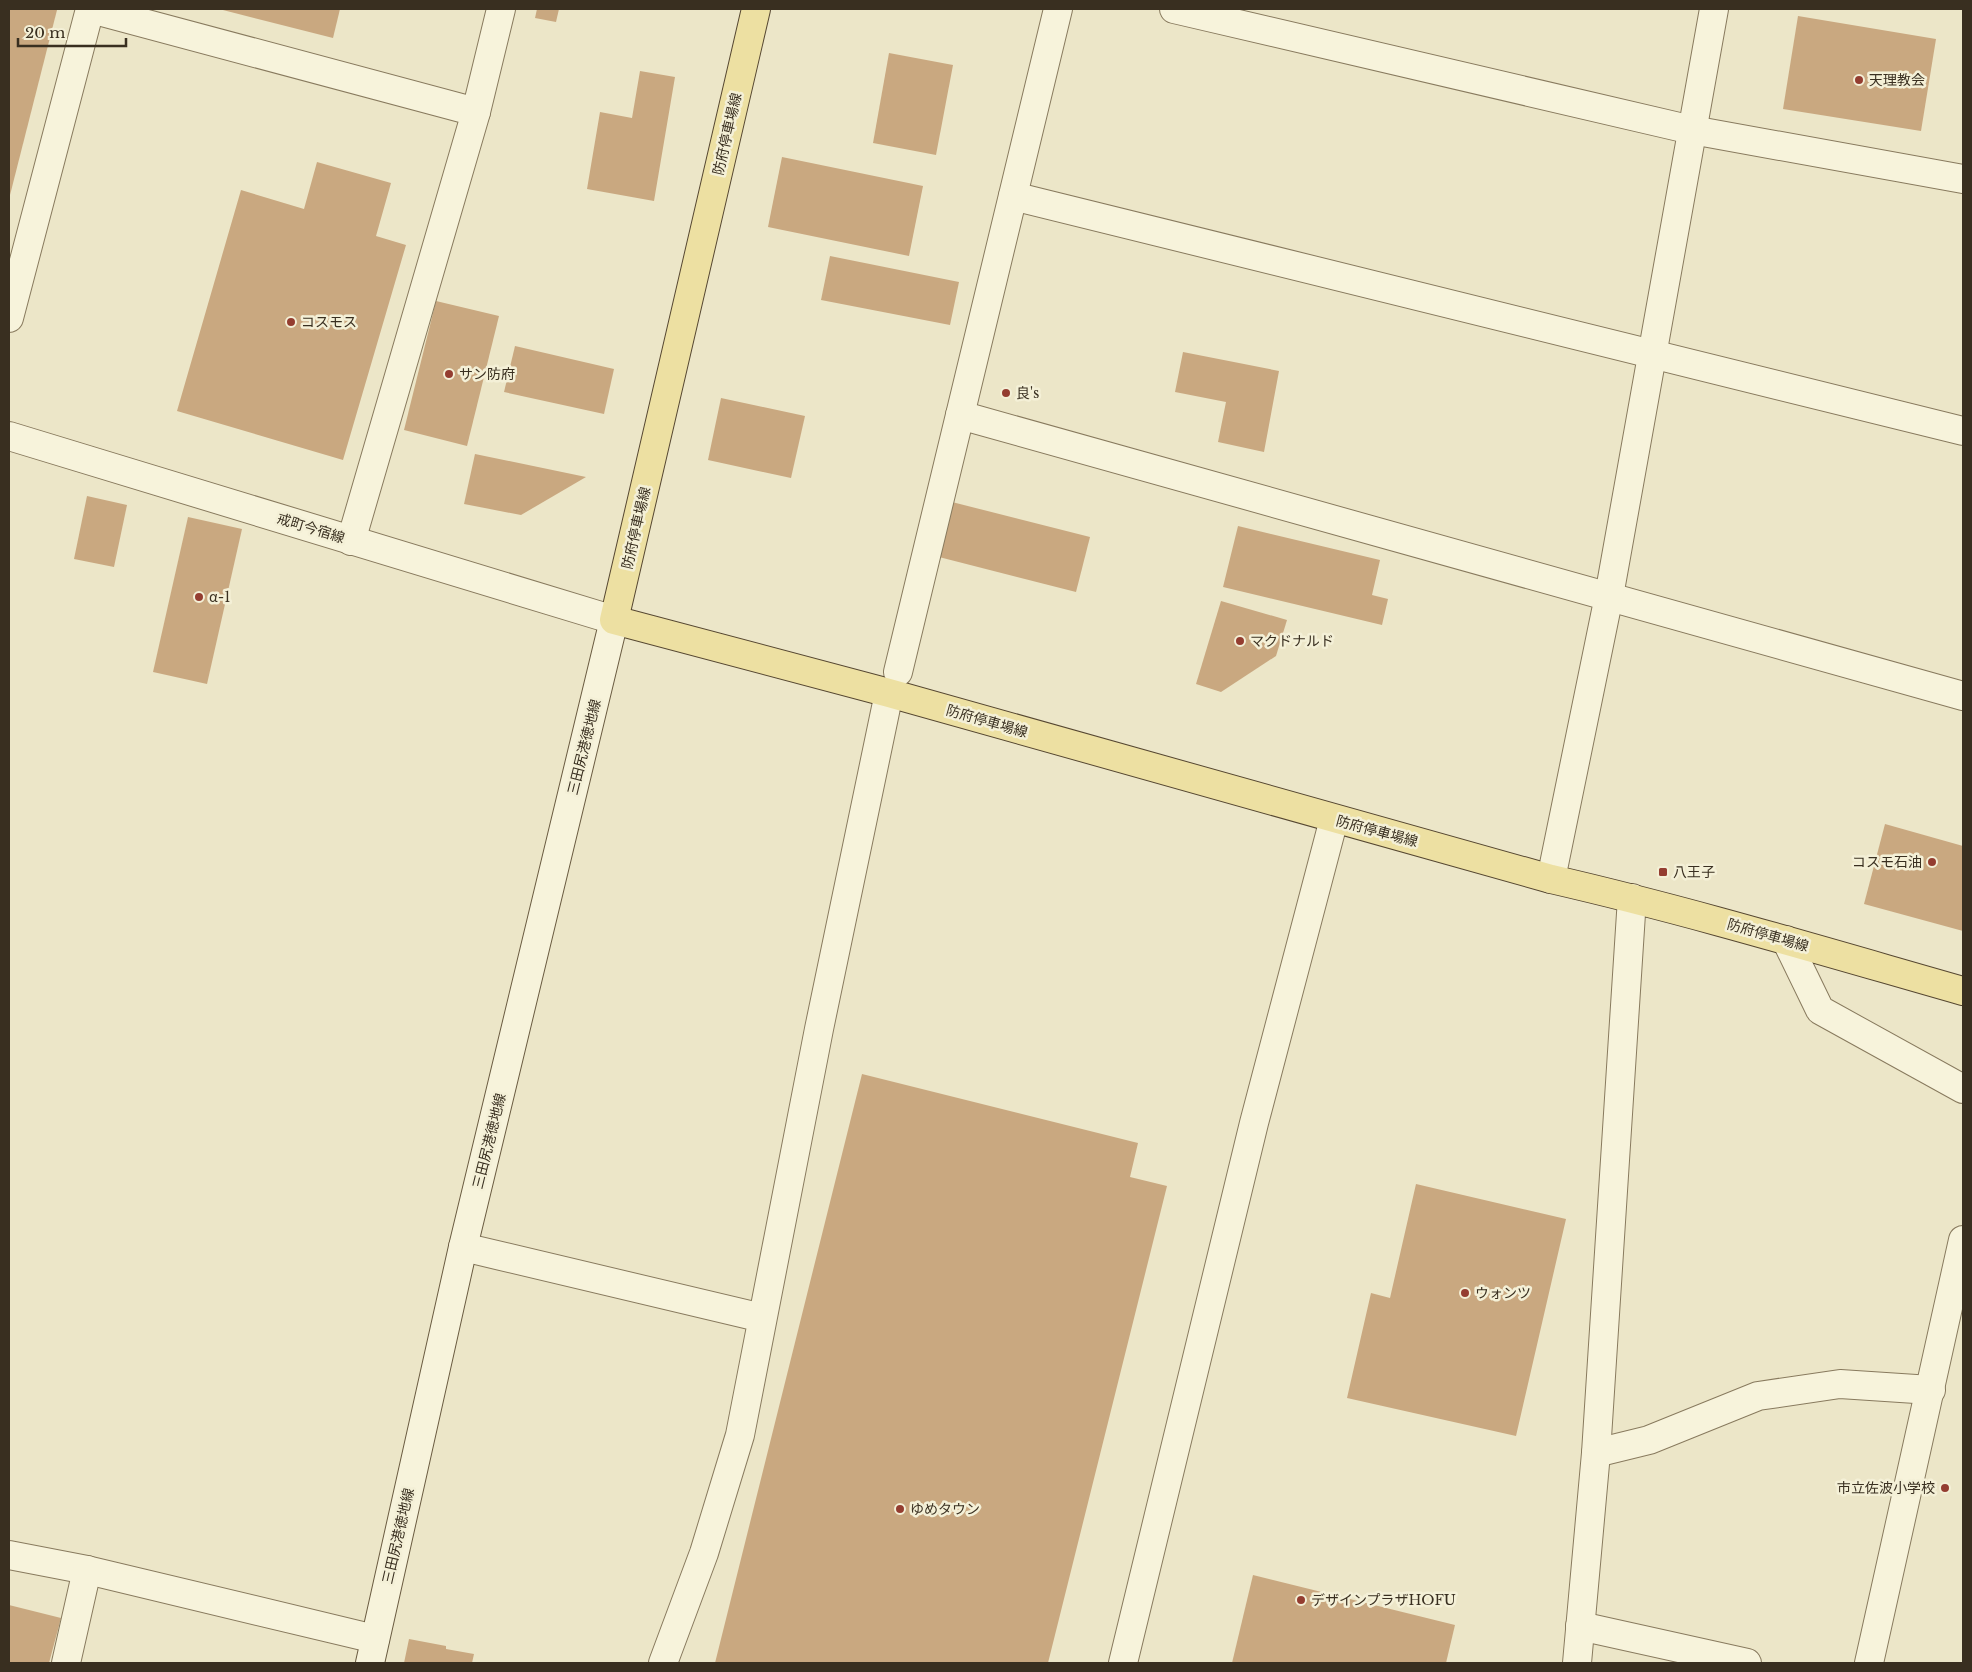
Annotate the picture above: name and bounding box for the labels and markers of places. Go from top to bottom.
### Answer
place label: 天理教会 [1869,71,1925,89]
marker: 天理教会 [1853,74,1865,86]
place label: コスモス [301,313,357,331]
marker: コスモス [285,316,297,328]
place label: サン防府 [459,365,515,383]
marker: サン防府 [443,368,455,380]
place label: 良's [1016,384,1039,402]
marker: 良's [1000,387,1012,399]
place label: α-1 [209,588,230,606]
marker: α-1 [193,591,205,603]
place label: マクドナルド [1250,632,1334,650]
marker: マクドナルド [1234,635,1246,647]
place label: コスモ石油 [1852,853,1922,871]
marker: コスモ石油 [1926,856,1938,868]
place label: 八王子 [1673,863,1715,881]
marker: 八王子 [1657,866,1669,878]
place label: ウォンツ [1475,1284,1531,1302]
marker: ウォンツ [1459,1287,1471,1299]
place label: 市立佐波小学校 [1837,1479,1935,1497]
marker: 市立佐波小学校 [1939,1482,1951,1494]
place label: ゆめタウン [910,1500,980,1518]
marker: ゆめタウン [894,1503,906,1515]
place label: デザインプラザHOFU [1311,1591,1456,1609]
marker: デザインプラザHOFU [1295,1594,1307,1606]

